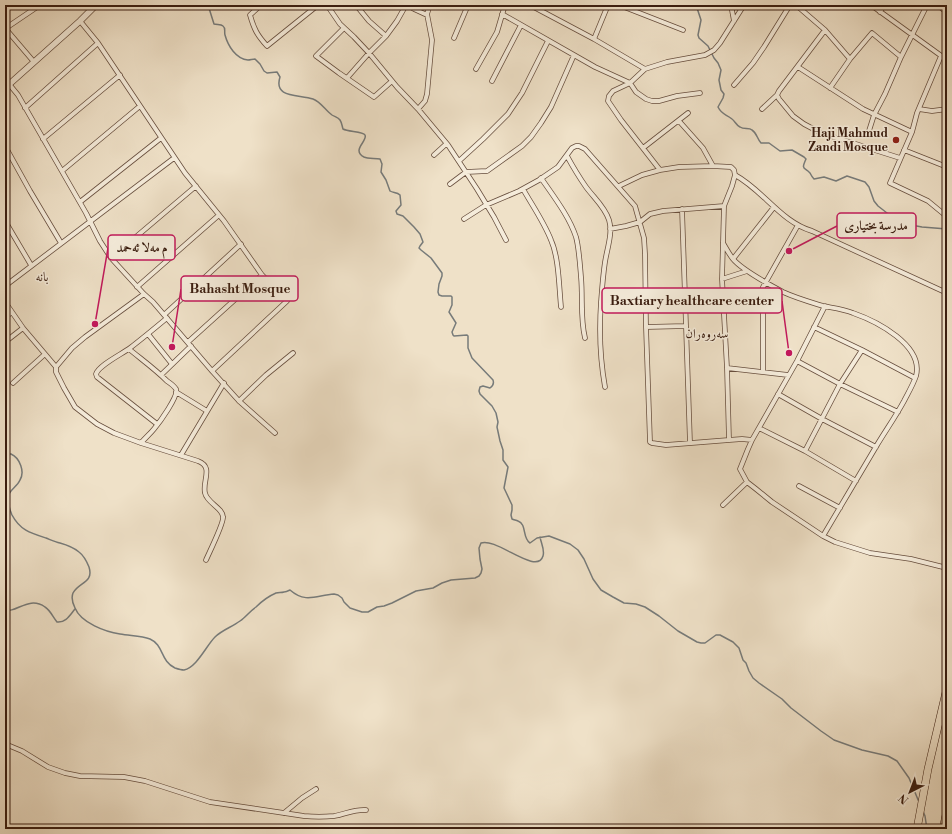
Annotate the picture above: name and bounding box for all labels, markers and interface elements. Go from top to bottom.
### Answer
place label: Haji Mahmud Zandi Mosque [808,126,889,155]
marker: Haji Mahmud Zandi Mosque [891,135,901,145]
callout: مدرسة بختيارى [837,213,916,238]
text: مدرسة بختيارى [844,218,908,234]
callout: م مەلا ئەحمد [108,235,175,260]
text: م مەلا ئەحمد [116,240,168,259]
district label: بانە [36,269,48,285]
callout: Bahasht Mosque [181,276,298,301]
text: Bahasht Mosque [190,281,290,297]
callout: Baxtiary healthcare center [602,288,782,313]
text: Baxtiary healthcare center [610,293,775,309]
district label: سەروەران [686,326,728,342]
north arrow [890,772,930,812]
text: N [896,790,912,807]

